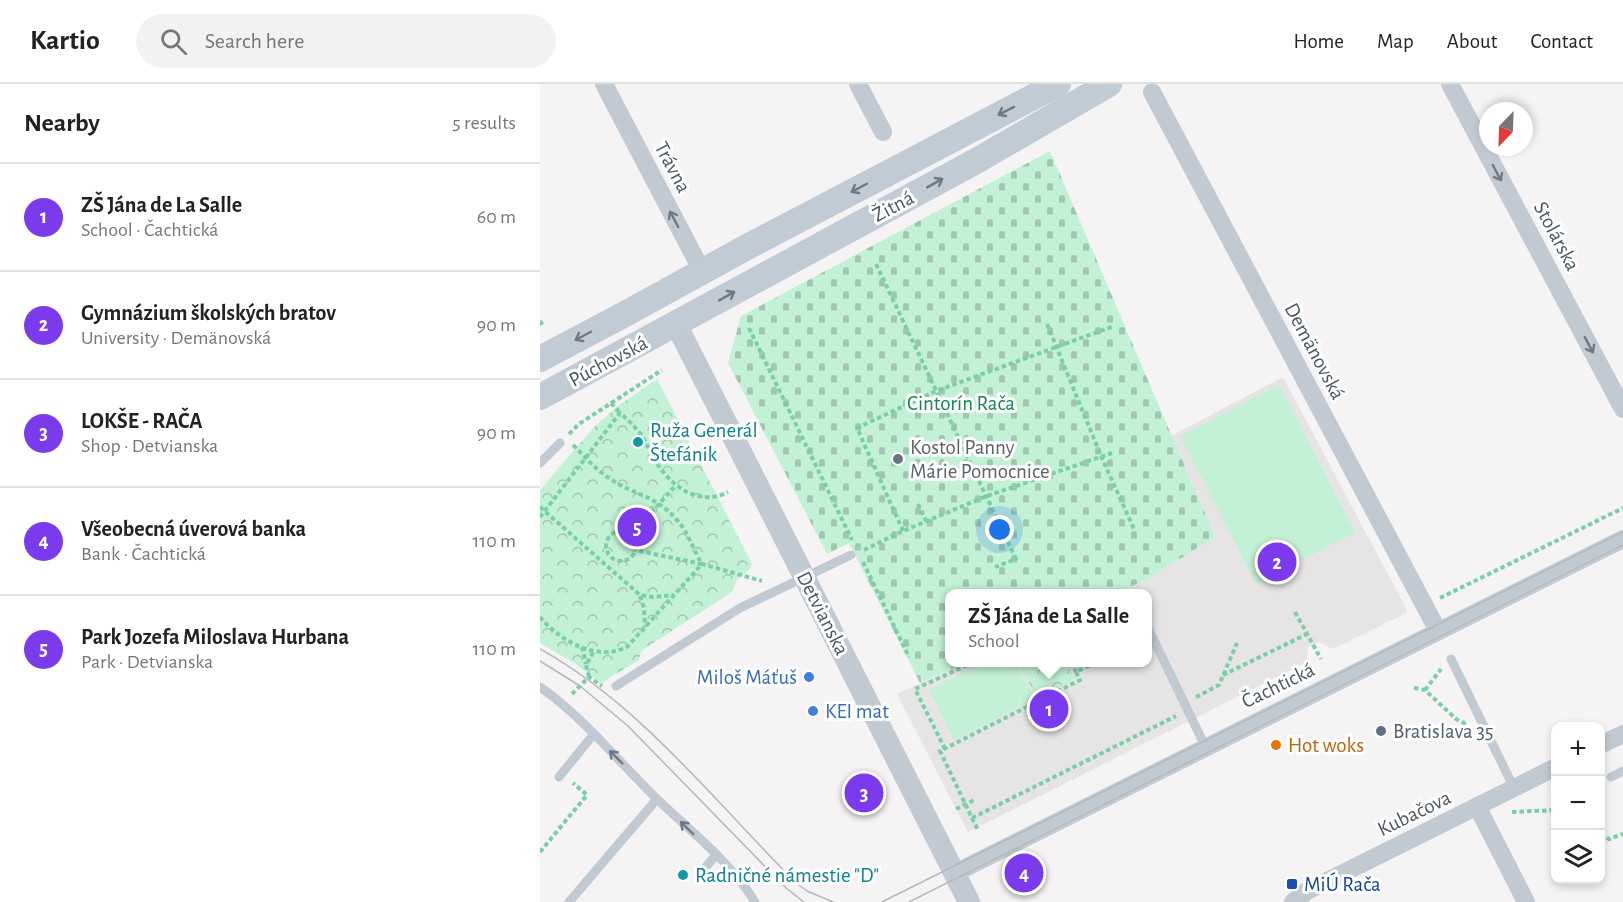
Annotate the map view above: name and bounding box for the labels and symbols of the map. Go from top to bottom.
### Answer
north arrow [1479,102,1533,156]
one-way arrow [997,106,1015,117]
street label: Trávna [651,138,695,196]
one-way arrow [1492,163,1503,181]
one-way arrow [926,177,943,189]
one-way arrow [851,182,868,194]
street label: Žitná [868,185,918,226]
street label: Stolárska [1530,198,1584,274]
one-way arrow [668,211,680,229]
one-way arrow [718,290,735,302]
street label: Demänovská [1280,300,1349,403]
one-way arrow [574,331,592,342]
street label: Púchovská [565,332,651,391]
one-way arrow [1583,336,1595,353]
park label: Cintorín Rača [907,393,1015,414]
place label: Ruža Generál Štefánik [650,420,758,465]
marker: Ruža Generál Štefánik [631,435,645,449]
place label: Kostol Panny Márie Pomocnice [910,437,1050,482]
marker: Kostol Panny Márie Pomocnice [891,452,905,466]
pin: 5 [618,504,656,550]
your location [985,515,1014,544]
pin: 2 [1258,540,1296,584]
street label: Detvianska [793,568,853,659]
street label: Čachtická [1238,657,1318,712]
place label: Miloš Máťuš [697,667,797,688]
marker: Miloš Máťuš [802,670,816,684]
pin: 1 [1030,686,1068,732]
place label: KEI mat [825,701,889,722]
marker: KEI mat [806,704,820,718]
place label: Bratislava 35 [1393,721,1494,742]
marker: Bratislava 35 [1374,724,1388,738]
place label: Hot woks [1288,735,1364,756]
marker: Hot woks [1269,738,1283,752]
one-way arrow [608,750,623,765]
pin: 3 [844,770,884,816]
street label: Kubačova [1374,787,1454,840]
one-way arrow [680,821,695,835]
pin: 4 [1004,850,1044,896]
place label: Radničné námestie "D" [695,865,879,886]
marker: Radničné námestie "D" [676,868,690,882]
place label: MiÚ Rača [1304,872,1381,895]
marker: MiÚ Rača [1285,877,1299,891]

